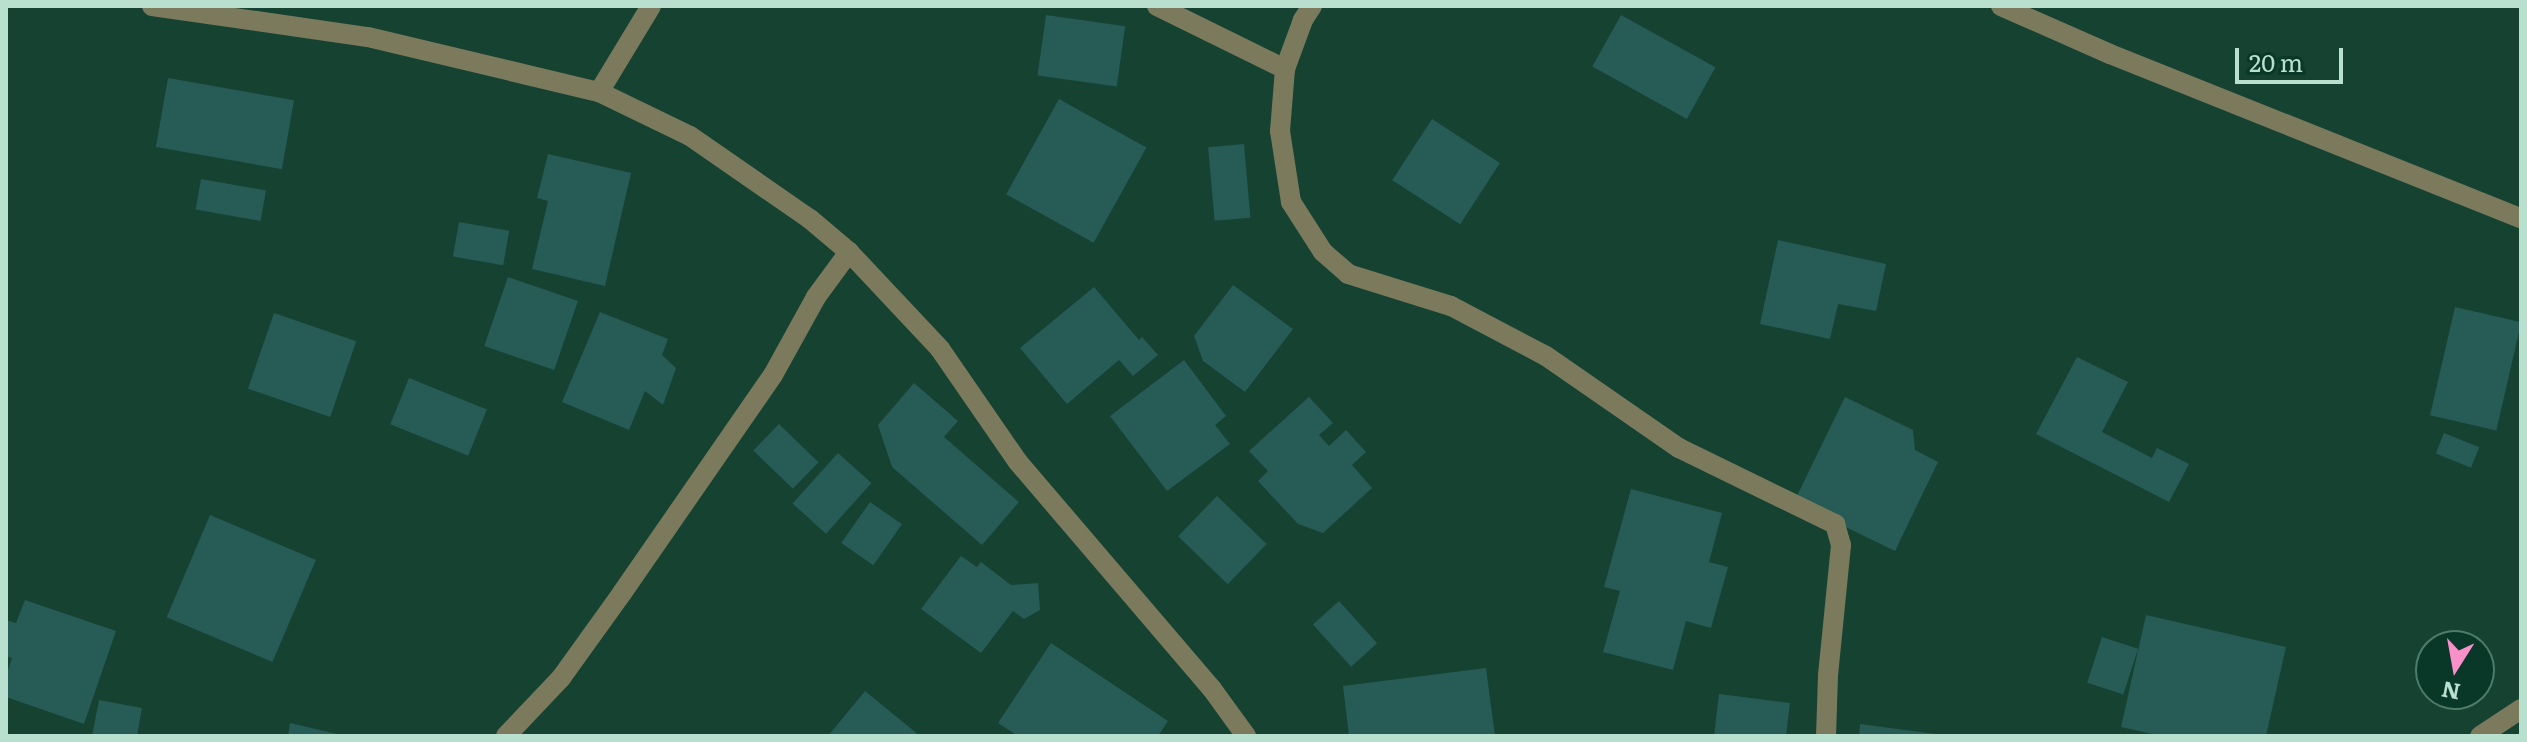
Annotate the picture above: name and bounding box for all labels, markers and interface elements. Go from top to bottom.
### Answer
scale bar [2239,32,2347,82]
text: 20 m [2249,44,2303,79]
north arrow [2415,630,2495,710]
text: N [2438,674,2463,710]

